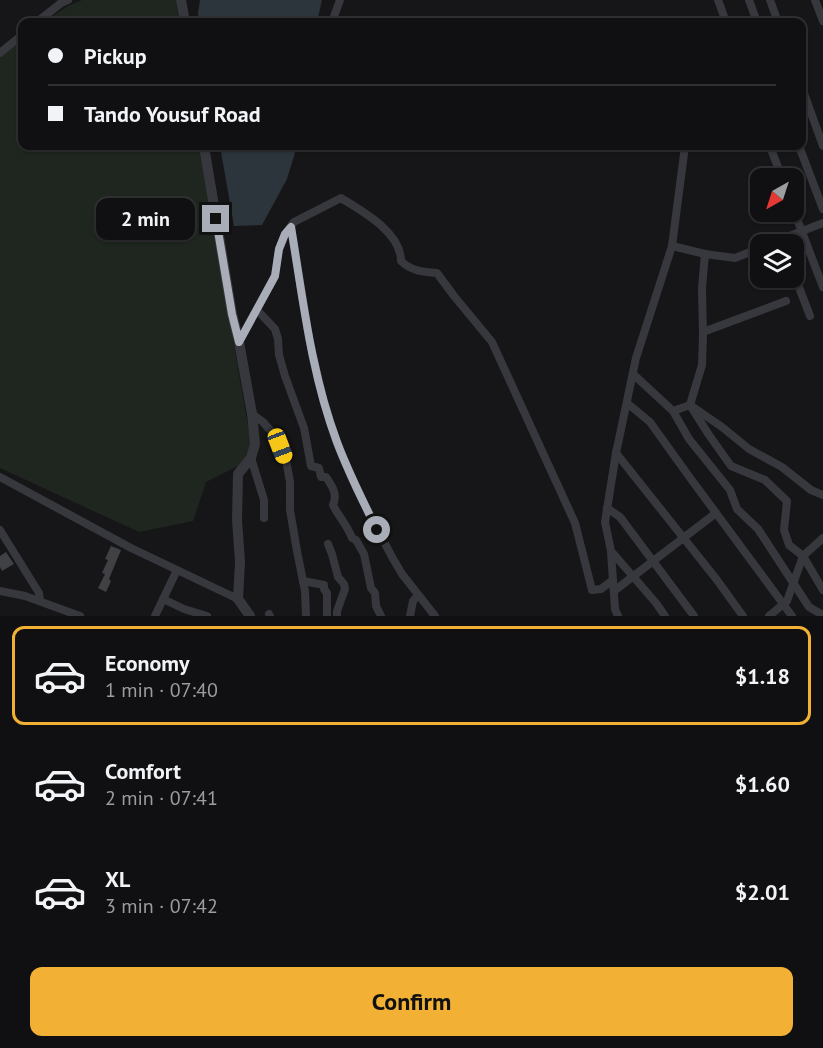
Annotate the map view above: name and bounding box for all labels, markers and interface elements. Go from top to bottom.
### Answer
text: Pickup [84,42,147,70]
text: Tando Yousuf Road [84,100,261,128]
north arrow [750,168,804,222]
map controls [750,168,804,288]
callout: 2 min [96,198,195,240]
route end [202,205,229,232]
text: 2 min [121,206,170,232]
button: layers [750,234,804,288]
car [265,426,295,466]
route start [363,516,390,543]
icon: car [33,649,87,703]
text: Economy [105,649,189,677]
text: $1.18 [735,662,790,690]
text: 1 min · 07:40 [105,677,218,703]
icon: car [33,757,87,811]
text: Comfort [105,757,181,785]
text: $1.60 [735,770,790,798]
text: 2 min · 07:41 [105,785,218,811]
icon: car [33,865,87,919]
text: XL [105,865,130,893]
text: $2.01 [735,878,790,906]
text: 3 min · 07:42 [105,893,218,919]
button: Confirm [30,967,793,1036]

